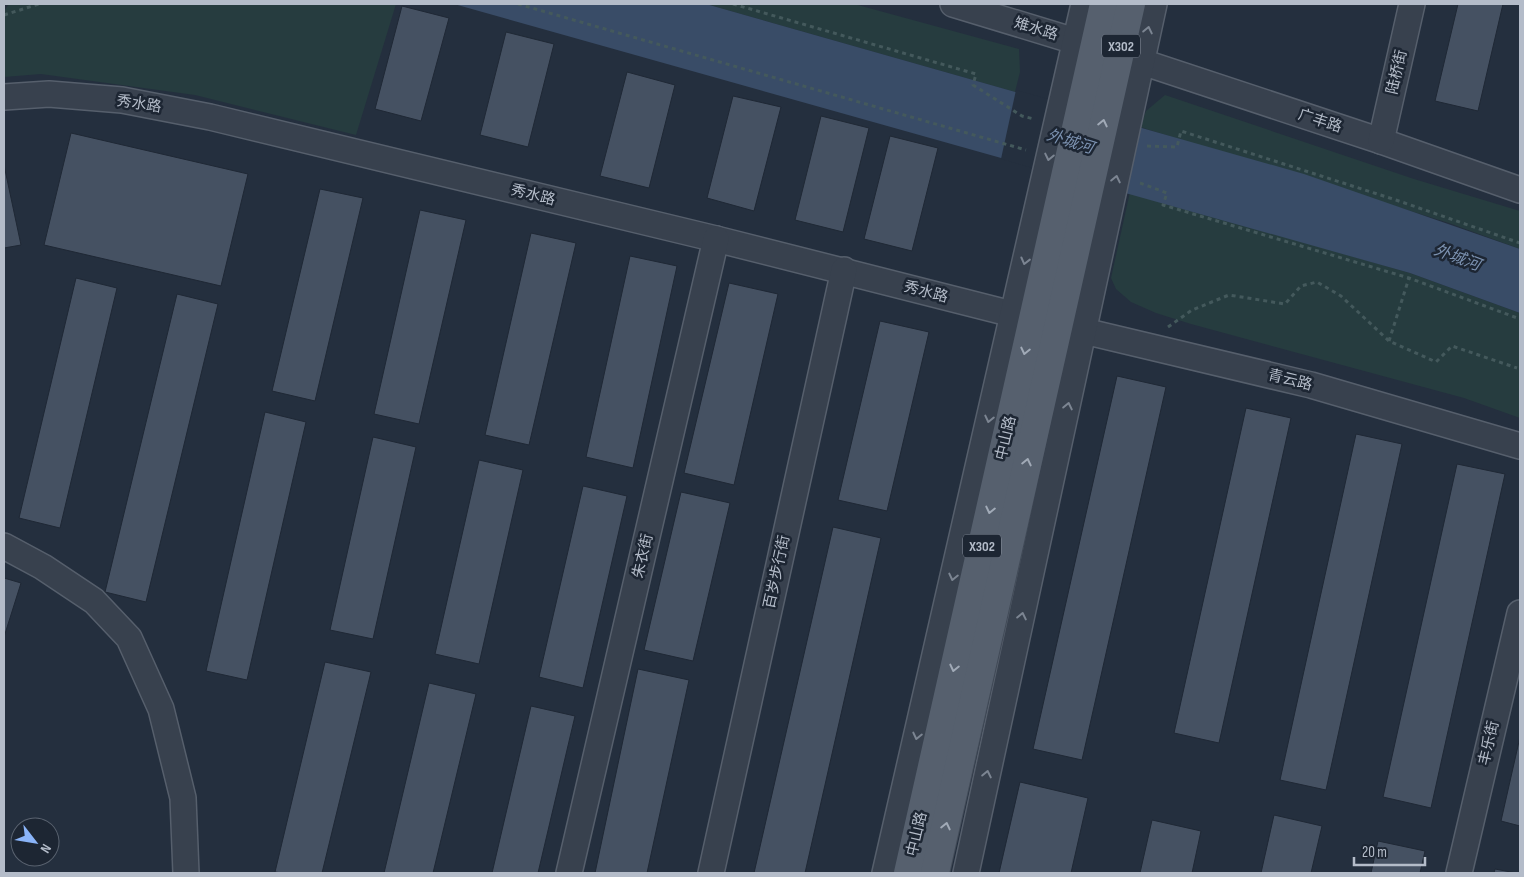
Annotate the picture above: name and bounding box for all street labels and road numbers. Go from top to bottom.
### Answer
street label: 雉水路 [1012,13,1060,45]
road number: X302 [1102,34,1140,58]
street label: 陆桥街 [1383,48,1411,96]
street label: 秀水路 [115,91,163,117]
street label: 广丰路 [1296,105,1344,137]
street label: 秀水路 [509,180,557,210]
street label: 秀水路 [902,277,950,307]
street label: 青云路 [1266,365,1314,395]
street label: 中山路 [992,414,1020,462]
street label: 朱衣街 [629,532,657,580]
street label: 百岁步行街 [760,533,794,611]
road number: X302 [963,534,1001,558]
street label: 丰乐街 [1475,719,1503,767]
street label: 中山路 [903,810,931,858]

